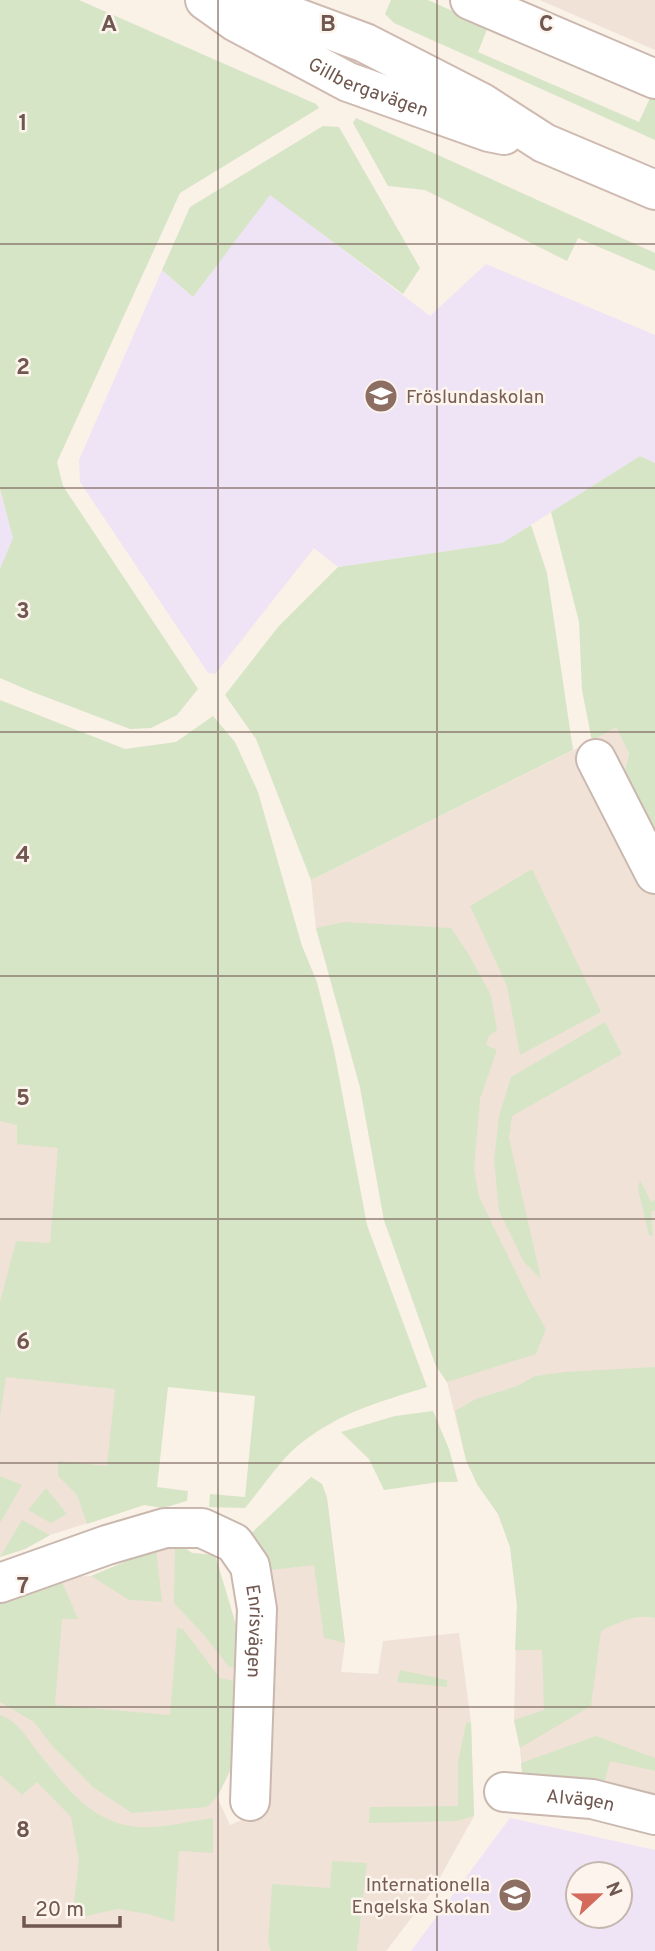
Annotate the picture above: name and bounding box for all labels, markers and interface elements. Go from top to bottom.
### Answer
text: A [101,11,117,40]
text: B [320,11,336,40]
text: C [539,11,553,40]
street label: Gillbergavägen [303,53,431,124]
text: 1 [18,110,28,139]
text: 2 [16,354,30,383]
school or university icon: Fröslundaskolan [362,377,400,415]
place label: Fröslundaskolan [406,386,544,410]
text: 3 [16,598,30,627]
text: 4 [16,842,30,871]
text: 5 [16,1085,30,1114]
text: 6 [16,1329,30,1358]
text: 7 [17,1573,29,1602]
street label: Enrisvägen [239,1583,267,1678]
street label: Alvägen [545,1785,617,1818]
text: 8 [16,1817,30,1846]
north arrow [564,1860,634,1930]
place label: Internationella Engelska Skolan [352,1874,490,1920]
school or university icon: Internationella Engelska Skolan [496,1876,534,1914]
text: N [599,1879,627,1900]
scale bar [24,1884,121,1928]
text: 20 m [35,1897,84,1924]

